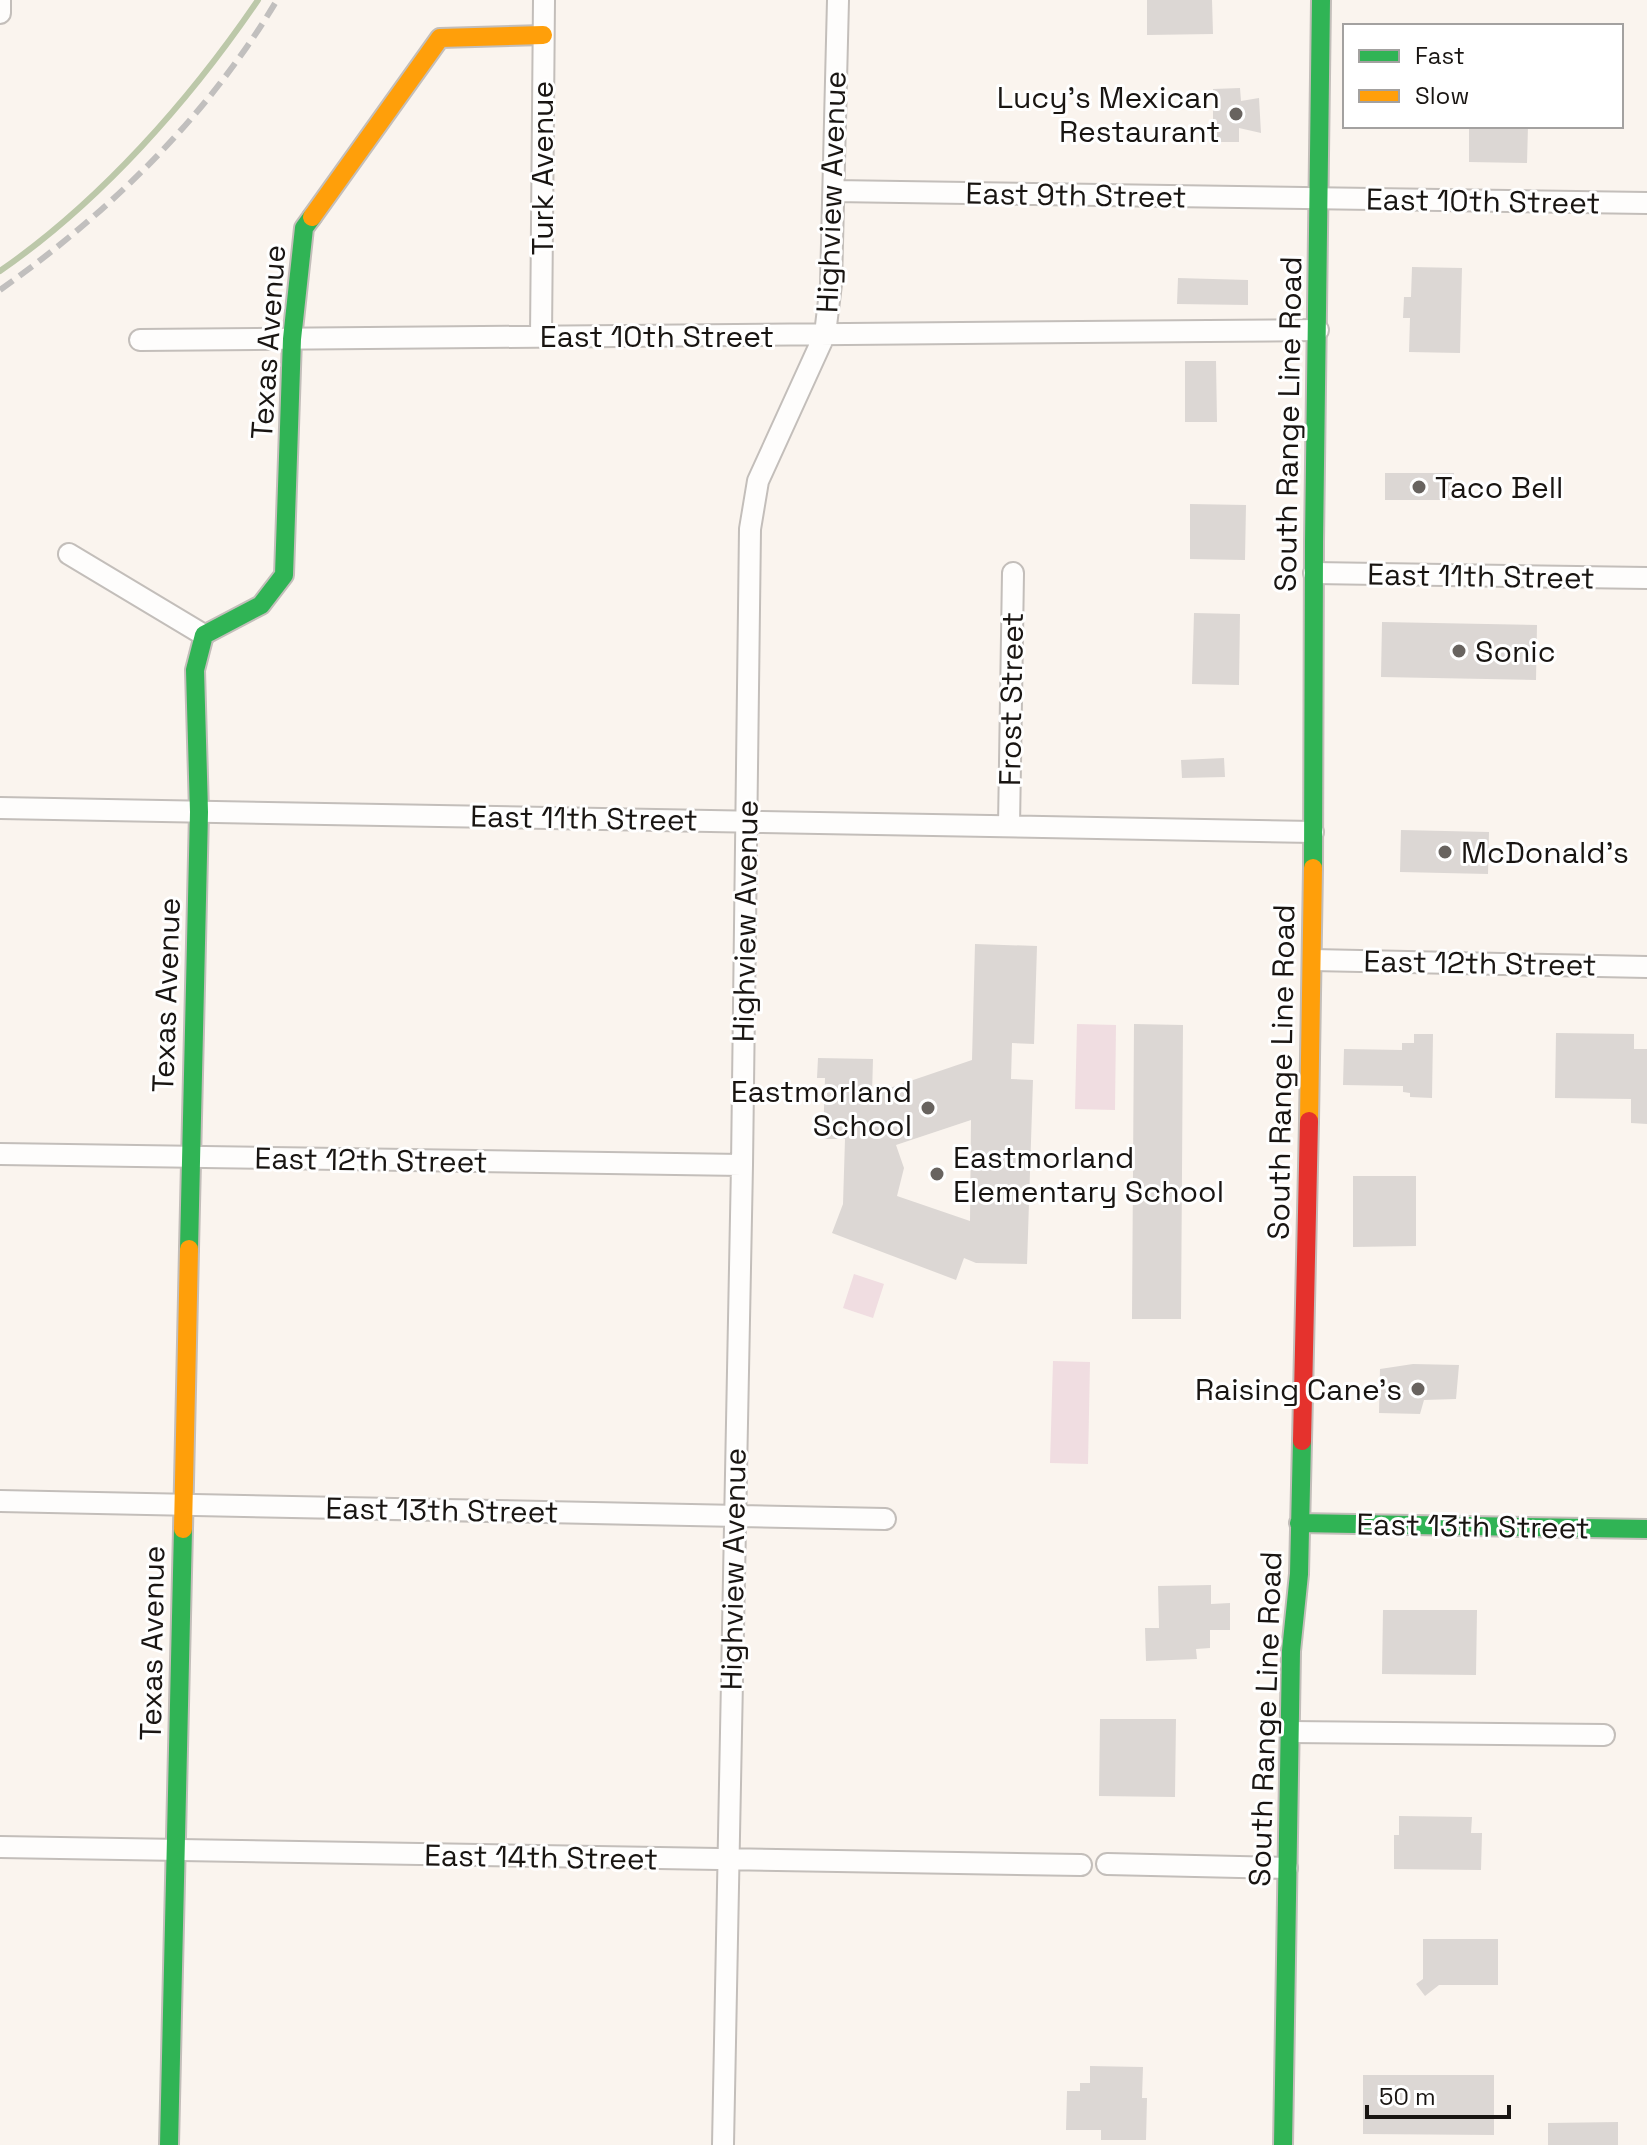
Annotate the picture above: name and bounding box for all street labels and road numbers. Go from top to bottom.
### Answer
street label: Highview Avenue [807,70,855,314]
street label: Turk Avenue [523,81,562,255]
street label: East 9th Street [965,174,1187,216]
street label: East 10th Street [1366,179,1600,223]
street label: Texas Avenue [242,243,294,441]
street label: South Range Line Road [1266,256,1310,592]
street label: East 10th Street [540,317,774,356]
street label: East 11th Street [1367,555,1595,597]
street label: Frost Street [990,612,1032,786]
street label: East 11th Street [470,797,698,839]
street label: Highview Avenue [723,799,767,1043]
street label: Texas Avenue [143,897,189,1093]
street label: South Range Line Road [1259,904,1303,1240]
street label: East 12th Street [1363,941,1597,985]
street label: East 12th Street [254,1138,488,1182]
street label: Highview Avenue [711,1447,755,1691]
street label: East 13th Street [325,1488,559,1532]
street label: East 13th Street [1356,1504,1590,1548]
street label: Texas Avenue [131,1545,173,1741]
street label: South Range Line Road [1240,1551,1290,1887]
street label: East 14th Street [424,1835,658,1879]

